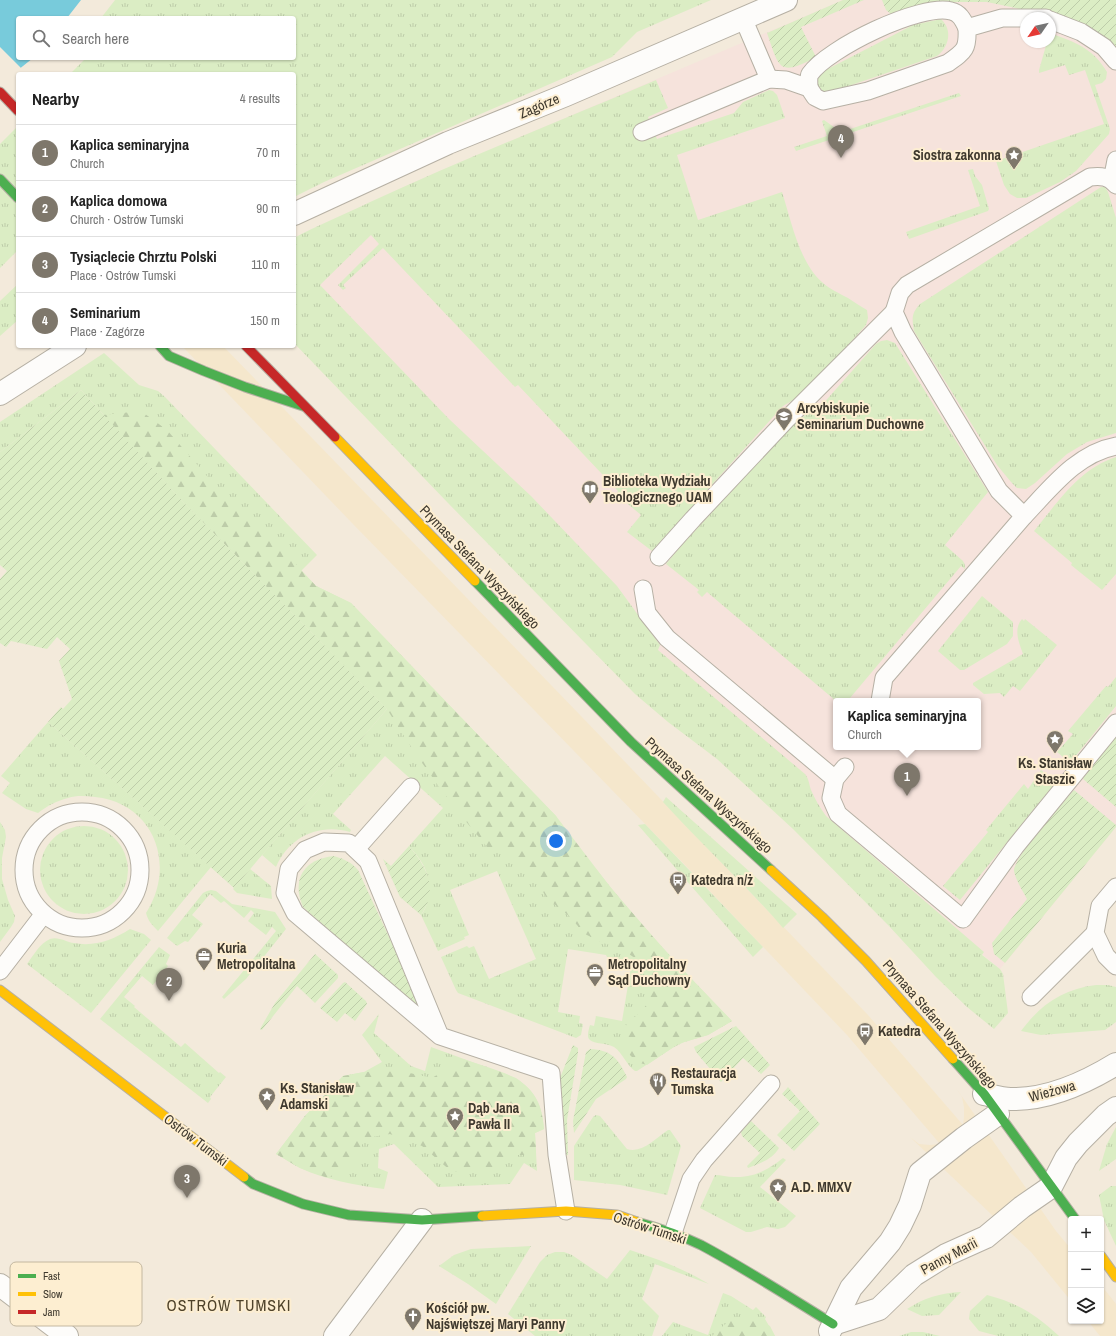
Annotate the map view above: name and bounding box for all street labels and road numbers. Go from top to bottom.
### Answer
street label: Zagórze [516,89,562,123]
street label: Prymasa Stefana Wyszyńskiego [416,501,544,633]
street label: Prymasa Stefana Wyszyńskiego [642,733,776,857]
street label: Prymasa Stefana Wyszyńskiego [879,956,1001,1092]
street label: Wieżowa [1027,1076,1078,1106]
street label: Ostrów Tumski [160,1110,232,1170]
street label: Ostrów Tumski [611,1208,689,1248]
street label: Panny Marii [917,1234,981,1278]

